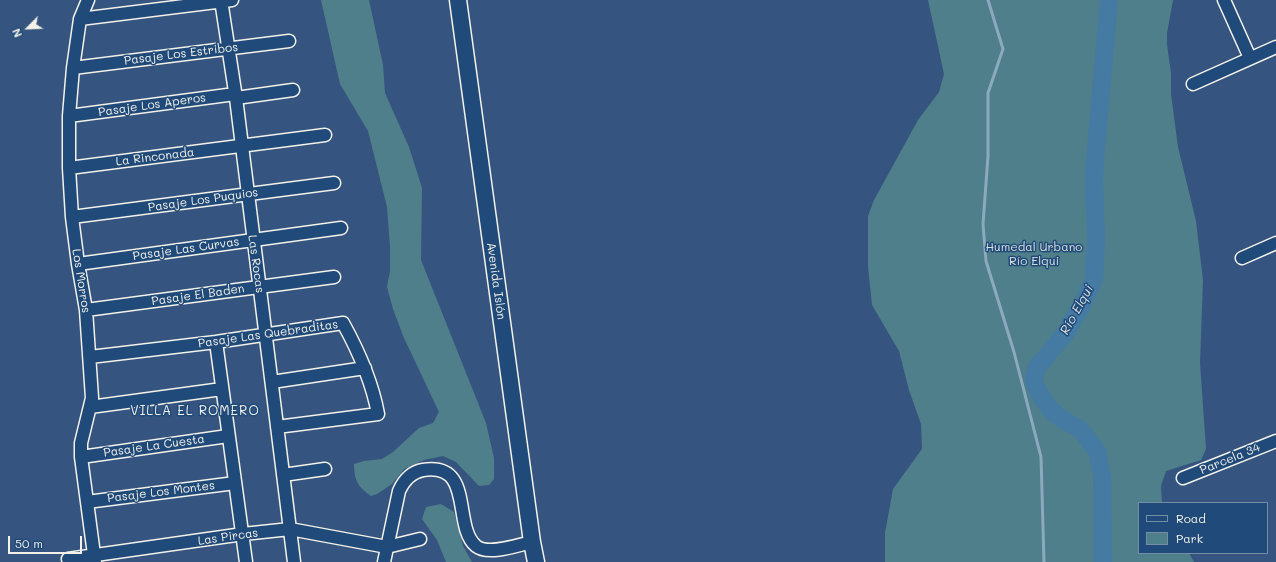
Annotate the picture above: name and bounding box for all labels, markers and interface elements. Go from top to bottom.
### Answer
north arrow [8,8,48,48]
text: N [8,26,25,40]
street label: Pasaje Los Estribos [123,40,239,68]
street label: Pasaje Los Aperos [97,90,207,120]
street label: La Rinconada [115,145,195,169]
street label: Pasaje Los Puquios [147,185,259,215]
street label: Pasaje Las Curvas [132,234,240,264]
street label: Las Rocas [245,234,267,294]
park label: Humedal Urbano Río Elqui [986,240,1082,268]
street label: Avenida Islón [483,241,509,321]
street label: Los Morros [69,248,93,314]
street label: Pasaje El Baden [151,281,245,309]
water label: Río Elqui [1057,282,1097,338]
street label: Pasaje Las Quebraditas [197,317,339,351]
district label: VILLA EL ROMERO [130,403,260,419]
street label: Pasaje La Cuesta [102,432,206,460]
street label: Parcela 34 [1198,440,1262,478]
street label: Pasaje Los Montes [106,478,216,506]
legend [1138,502,1268,554]
text: Road [1176,510,1206,526]
street label: Las Pircas [197,526,259,548]
scale bar [10,528,84,554]
text: Park [1176,530,1203,546]
text: 50 m [15,535,43,551]

